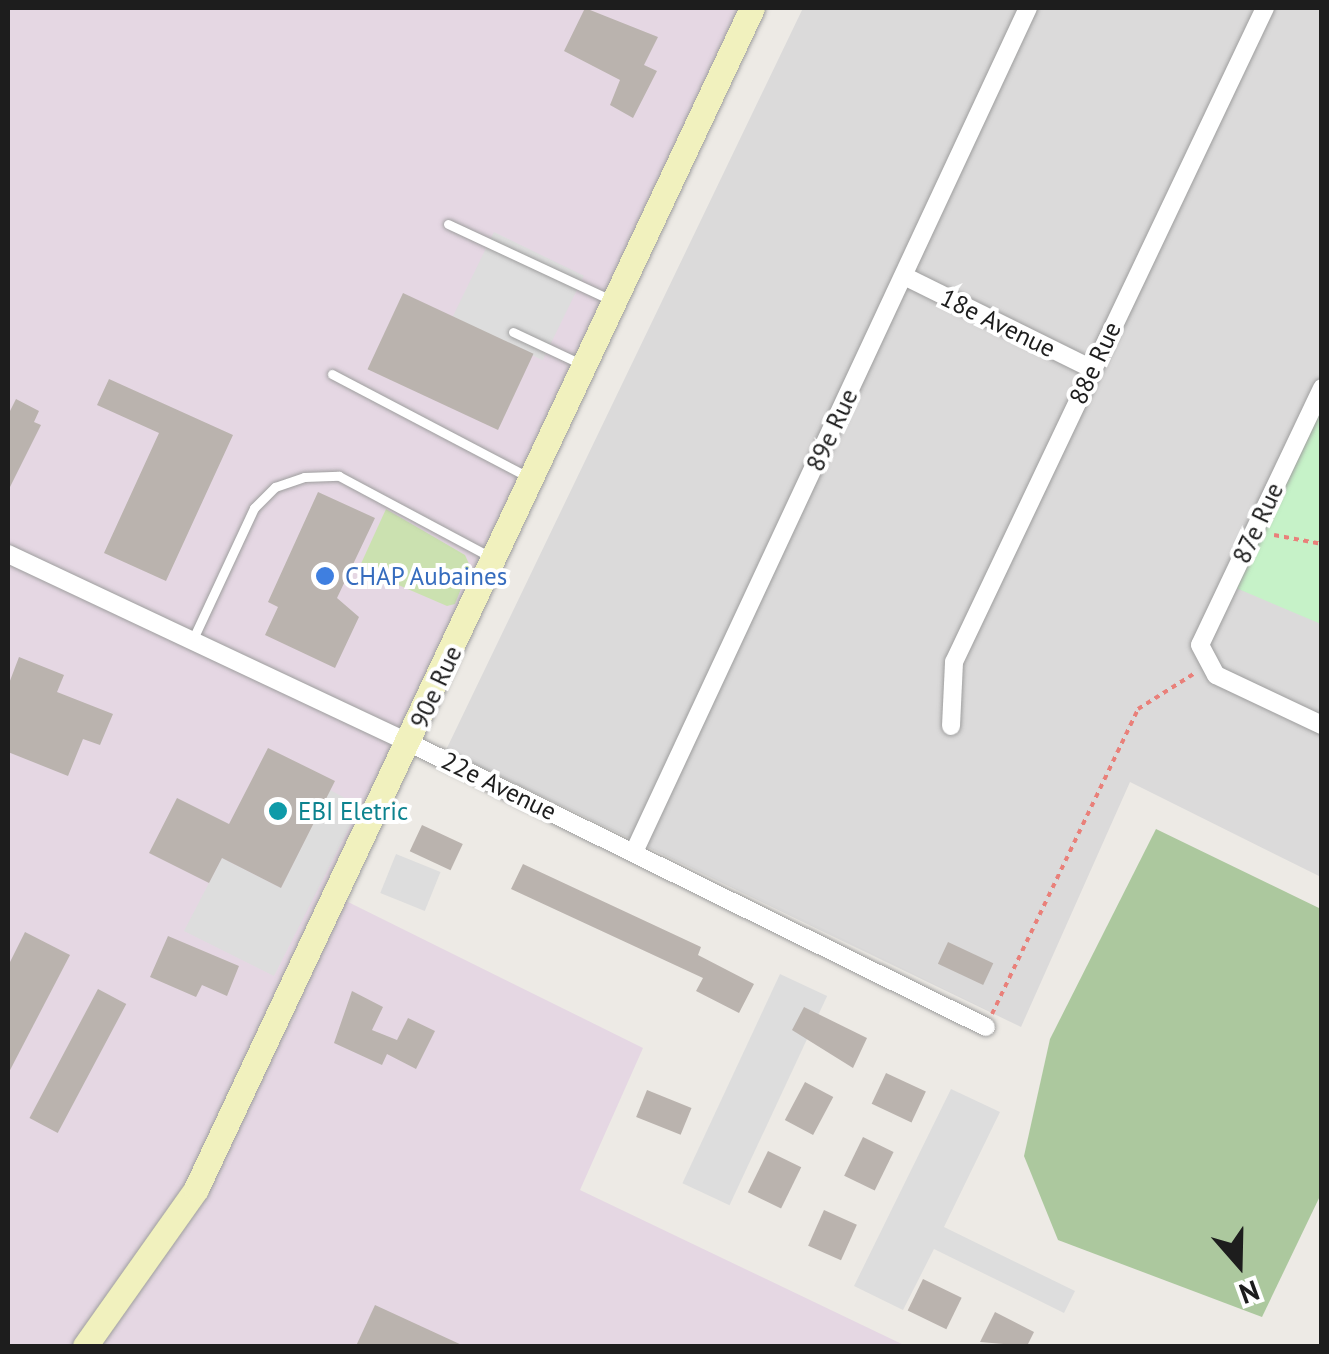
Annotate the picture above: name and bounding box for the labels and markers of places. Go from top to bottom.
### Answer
place label: CHAP Aubaines [345,561,509,591]
marker: CHAP Aubaines [314,565,336,587]
place label: EBI Eletric [298,796,408,826]
marker: EBI Eletric [267,800,289,822]

